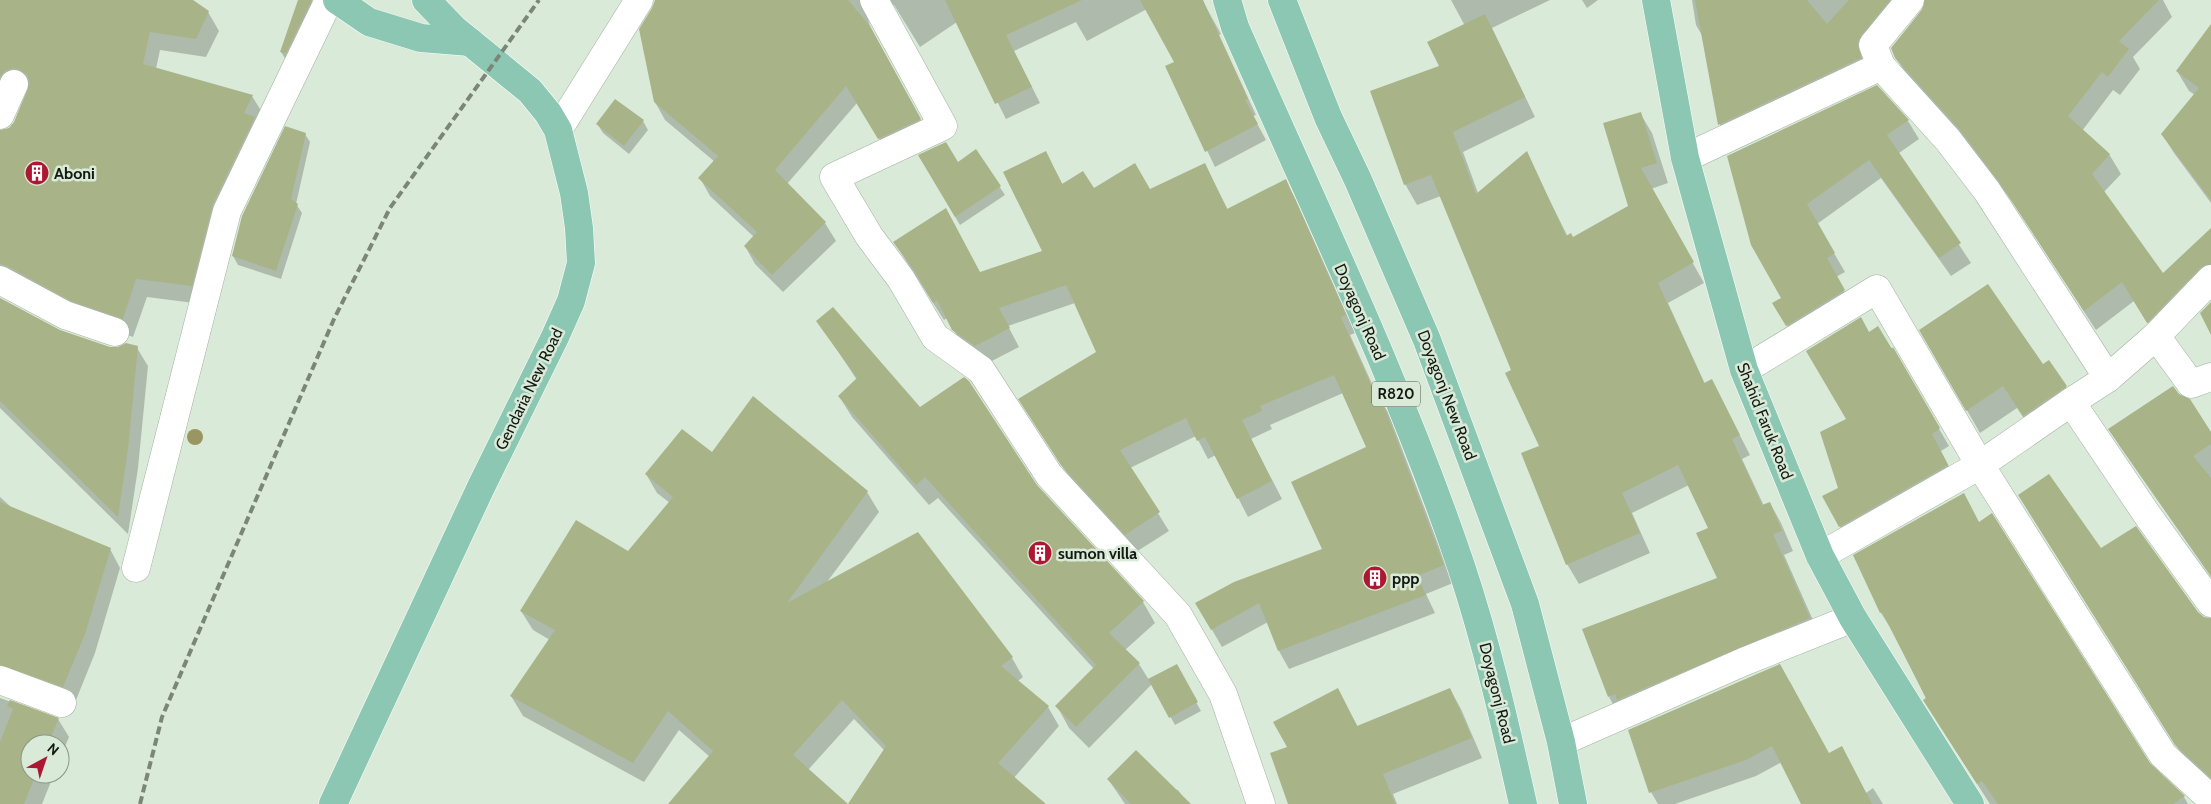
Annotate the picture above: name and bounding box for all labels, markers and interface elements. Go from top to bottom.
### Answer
building icon: Aboni [24,160,50,186]
place label: Aboni [54,164,95,183]
street label: Doyagonj Road [1330,261,1390,363]
street label: Gendaria New Road [491,325,567,453]
street label: Doyagonj New Road [1413,327,1481,463]
street label: Shahid Faruk Road [1733,360,1797,482]
road number: R820 [1372,382,1420,406]
building icon: sumon villa [1027,540,1053,566]
place label: sumon villa [1058,544,1137,563]
building icon: ppp [1362,565,1388,591]
place label: ppp [1392,569,1419,588]
street label: Doyagonj Road [1475,641,1519,745]
north arrow [20,734,70,784]
text: N [44,739,63,759]

